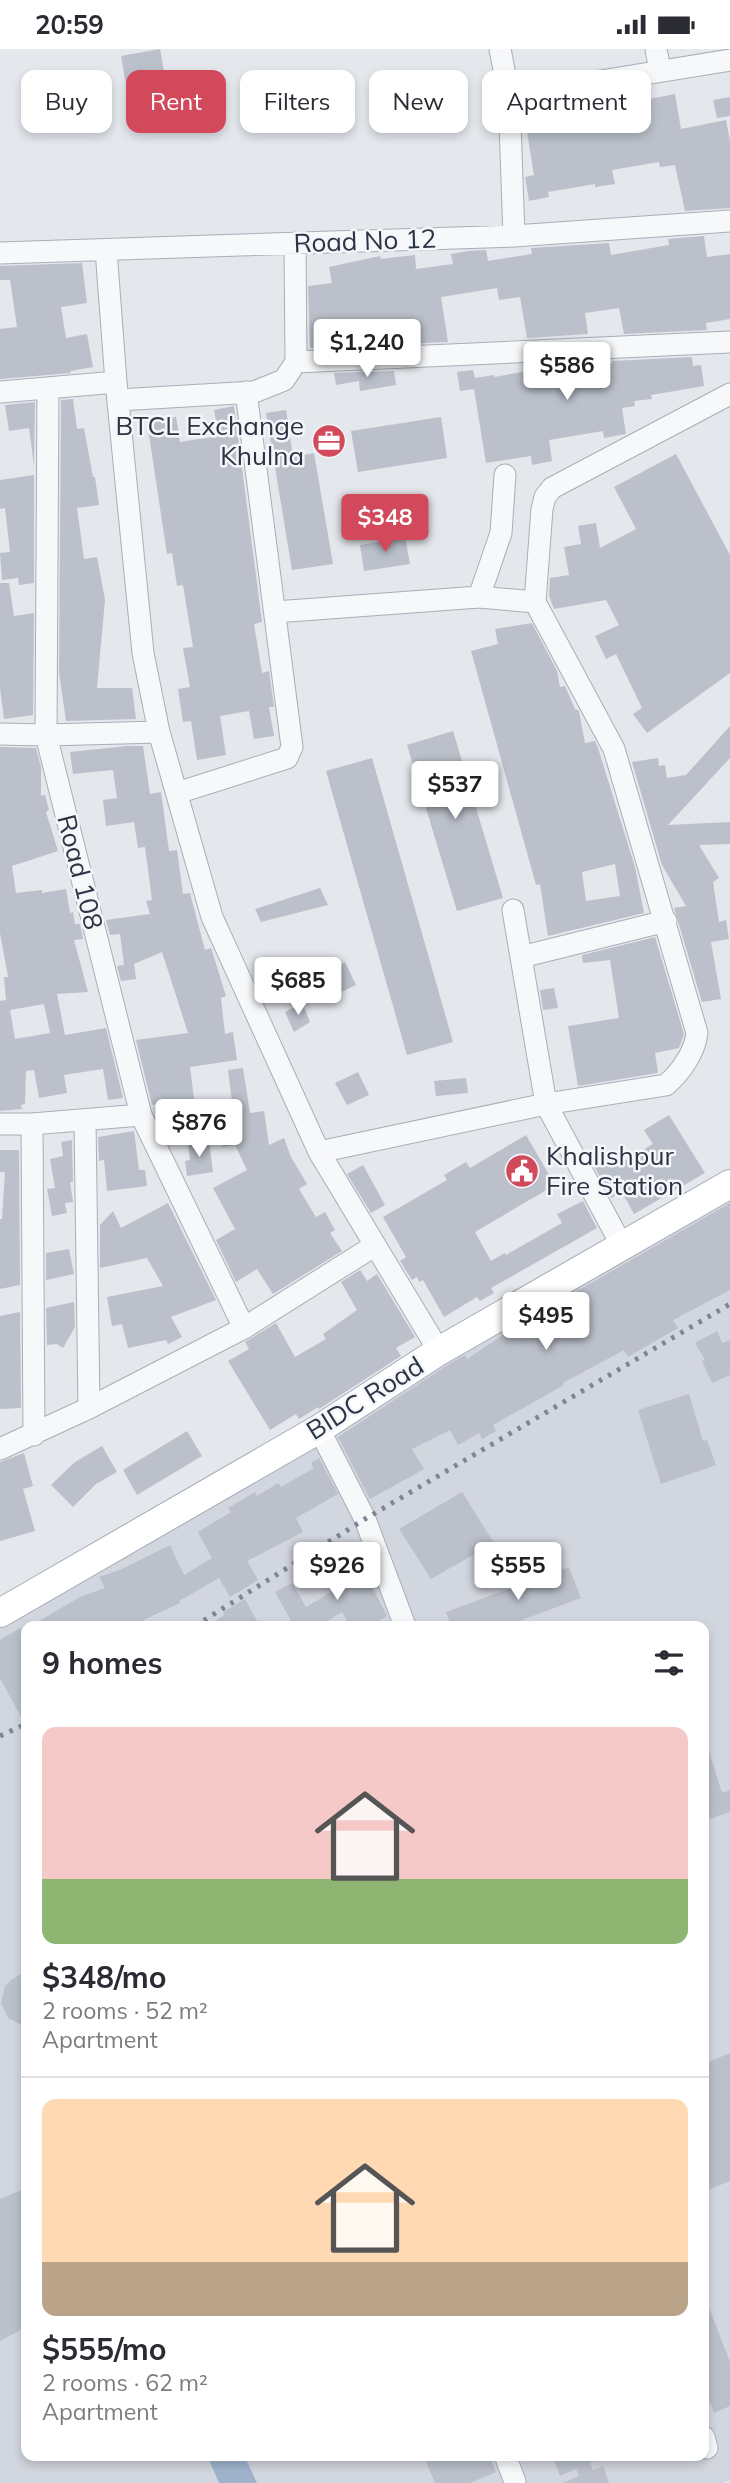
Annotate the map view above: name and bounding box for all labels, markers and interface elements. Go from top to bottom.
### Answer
text: 20:59 [35,8,104,41]
chip: Buy [21,70,112,133]
chip: Rent [126,70,226,133]
chip: Filters [240,70,355,133]
chip: New [369,70,468,133]
chip: Apartment [482,70,651,133]
street label: Road No 12 [293,222,437,259]
pin: $1,240 [310,319,424,379]
text: $1,240 [330,327,404,356]
pin: $586 [526,343,608,402]
text: $586 [539,350,595,379]
place label: BTCL Exchange Khulna [116,409,304,472]
office icon: BTCL Exchange Khulna [310,422,348,460]
pin: $348 [344,495,426,554]
text: $348 [357,502,413,531]
pin: $537 [414,761,496,821]
text: $537 [427,769,483,798]
street label: Road 108 [50,811,111,933]
pin: $685 [257,957,339,1017]
text: $685 [270,965,326,994]
pin: $876 [158,1099,240,1159]
text: $876 [171,1107,227,1136]
place label: Khalishpur Fire Station [546,1139,683,1202]
public building icon: Khalishpur Fire Station [503,1152,541,1190]
pin: $495 [505,1293,587,1352]
text: $495 [518,1300,574,1329]
street label: BIDC Road [300,1349,430,1447]
pin: $926 [296,1543,378,1602]
pin: $555 [477,1543,559,1602]
text: $926 [309,1550,365,1579]
text: $555 [490,1550,546,1579]
text: 9 homes [42,1644,163,1682]
icon: filters [650,1644,688,1682]
icon: home [302,1773,428,1899]
text: $348/mo [42,1958,166,1996]
text: 2 rooms · 52 m² [42,1996,208,2025]
text: Apartment [42,2025,158,2054]
icon: home [302,2145,428,2271]
text: $555/mo [42,2330,166,2368]
text: 2 rooms · 62 m² [42,2368,208,2397]
text: Apartment [42,2397,158,2426]

